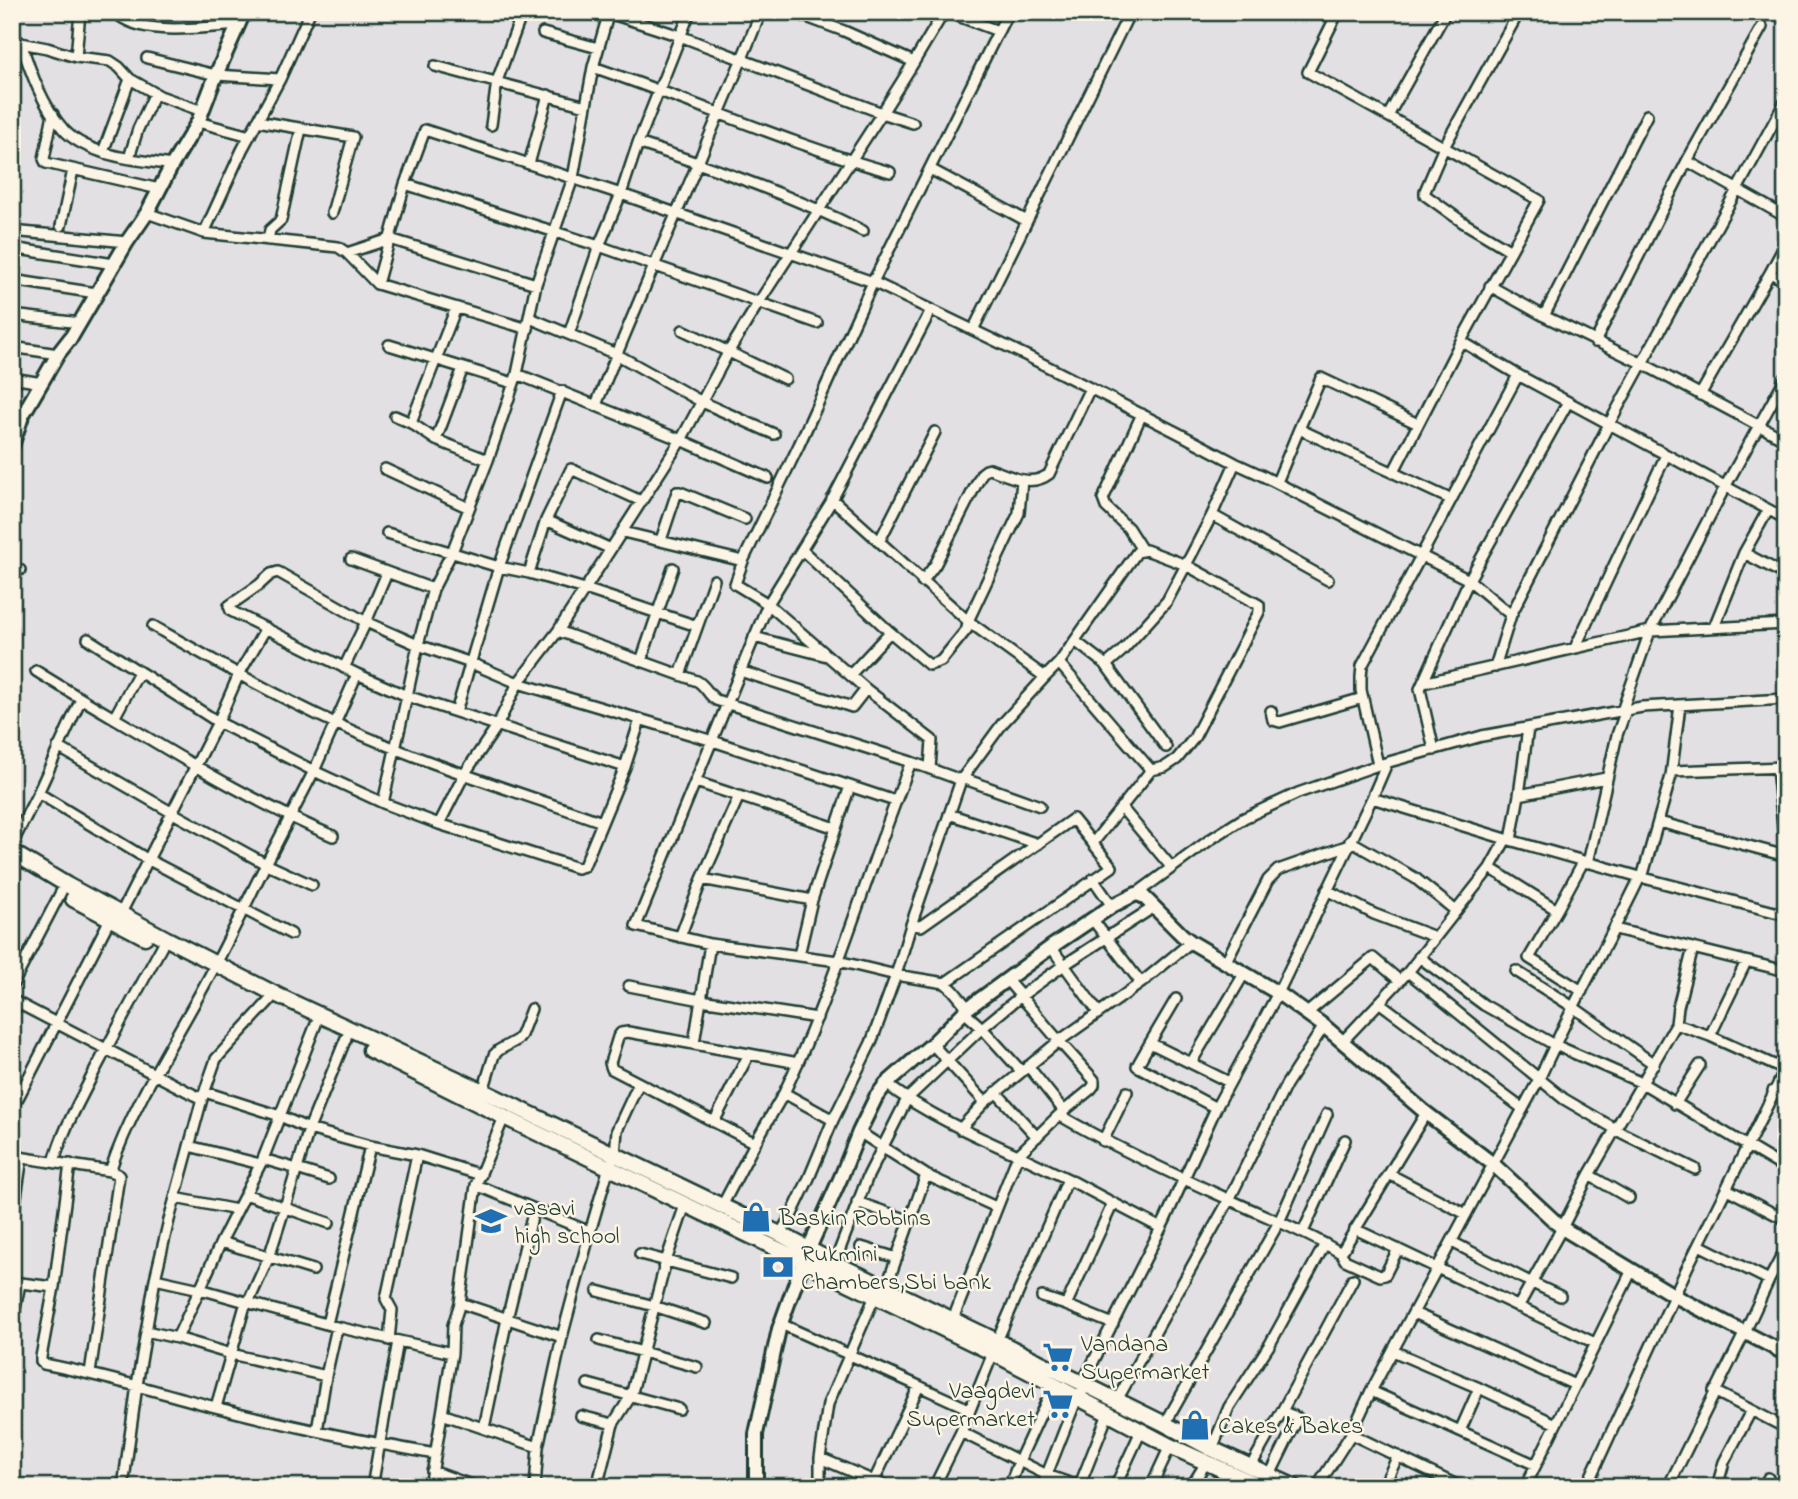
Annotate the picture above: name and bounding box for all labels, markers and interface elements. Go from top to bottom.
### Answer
place label: vasavi high school [514,1192,620,1255]
shop icon: Baskin Robbins [739,1200,773,1234]
place label: Baskin Robbins [778,1202,931,1237]
school or university icon: vasavi high school [474,1204,508,1238]
place label: Rukmini Chambers,Sbi bank [801,1238,991,1301]
bank icon: Rukmini Chambers,Sbi bank [761,1250,795,1284]
place label: Vandana Supermarket [1080,1328,1210,1391]
supermarket icon: Vandana Supermarket [1041,1340,1075,1374]
place label: Vaagdevi Supermarket [906,1375,1035,1438]
supermarket icon: Vaagdevi Supermarket [1041,1387,1075,1421]
shop icon: Cakes & Bakes [1178,1408,1212,1442]
place label: Cakes & Bakes [1218,1410,1363,1445]

